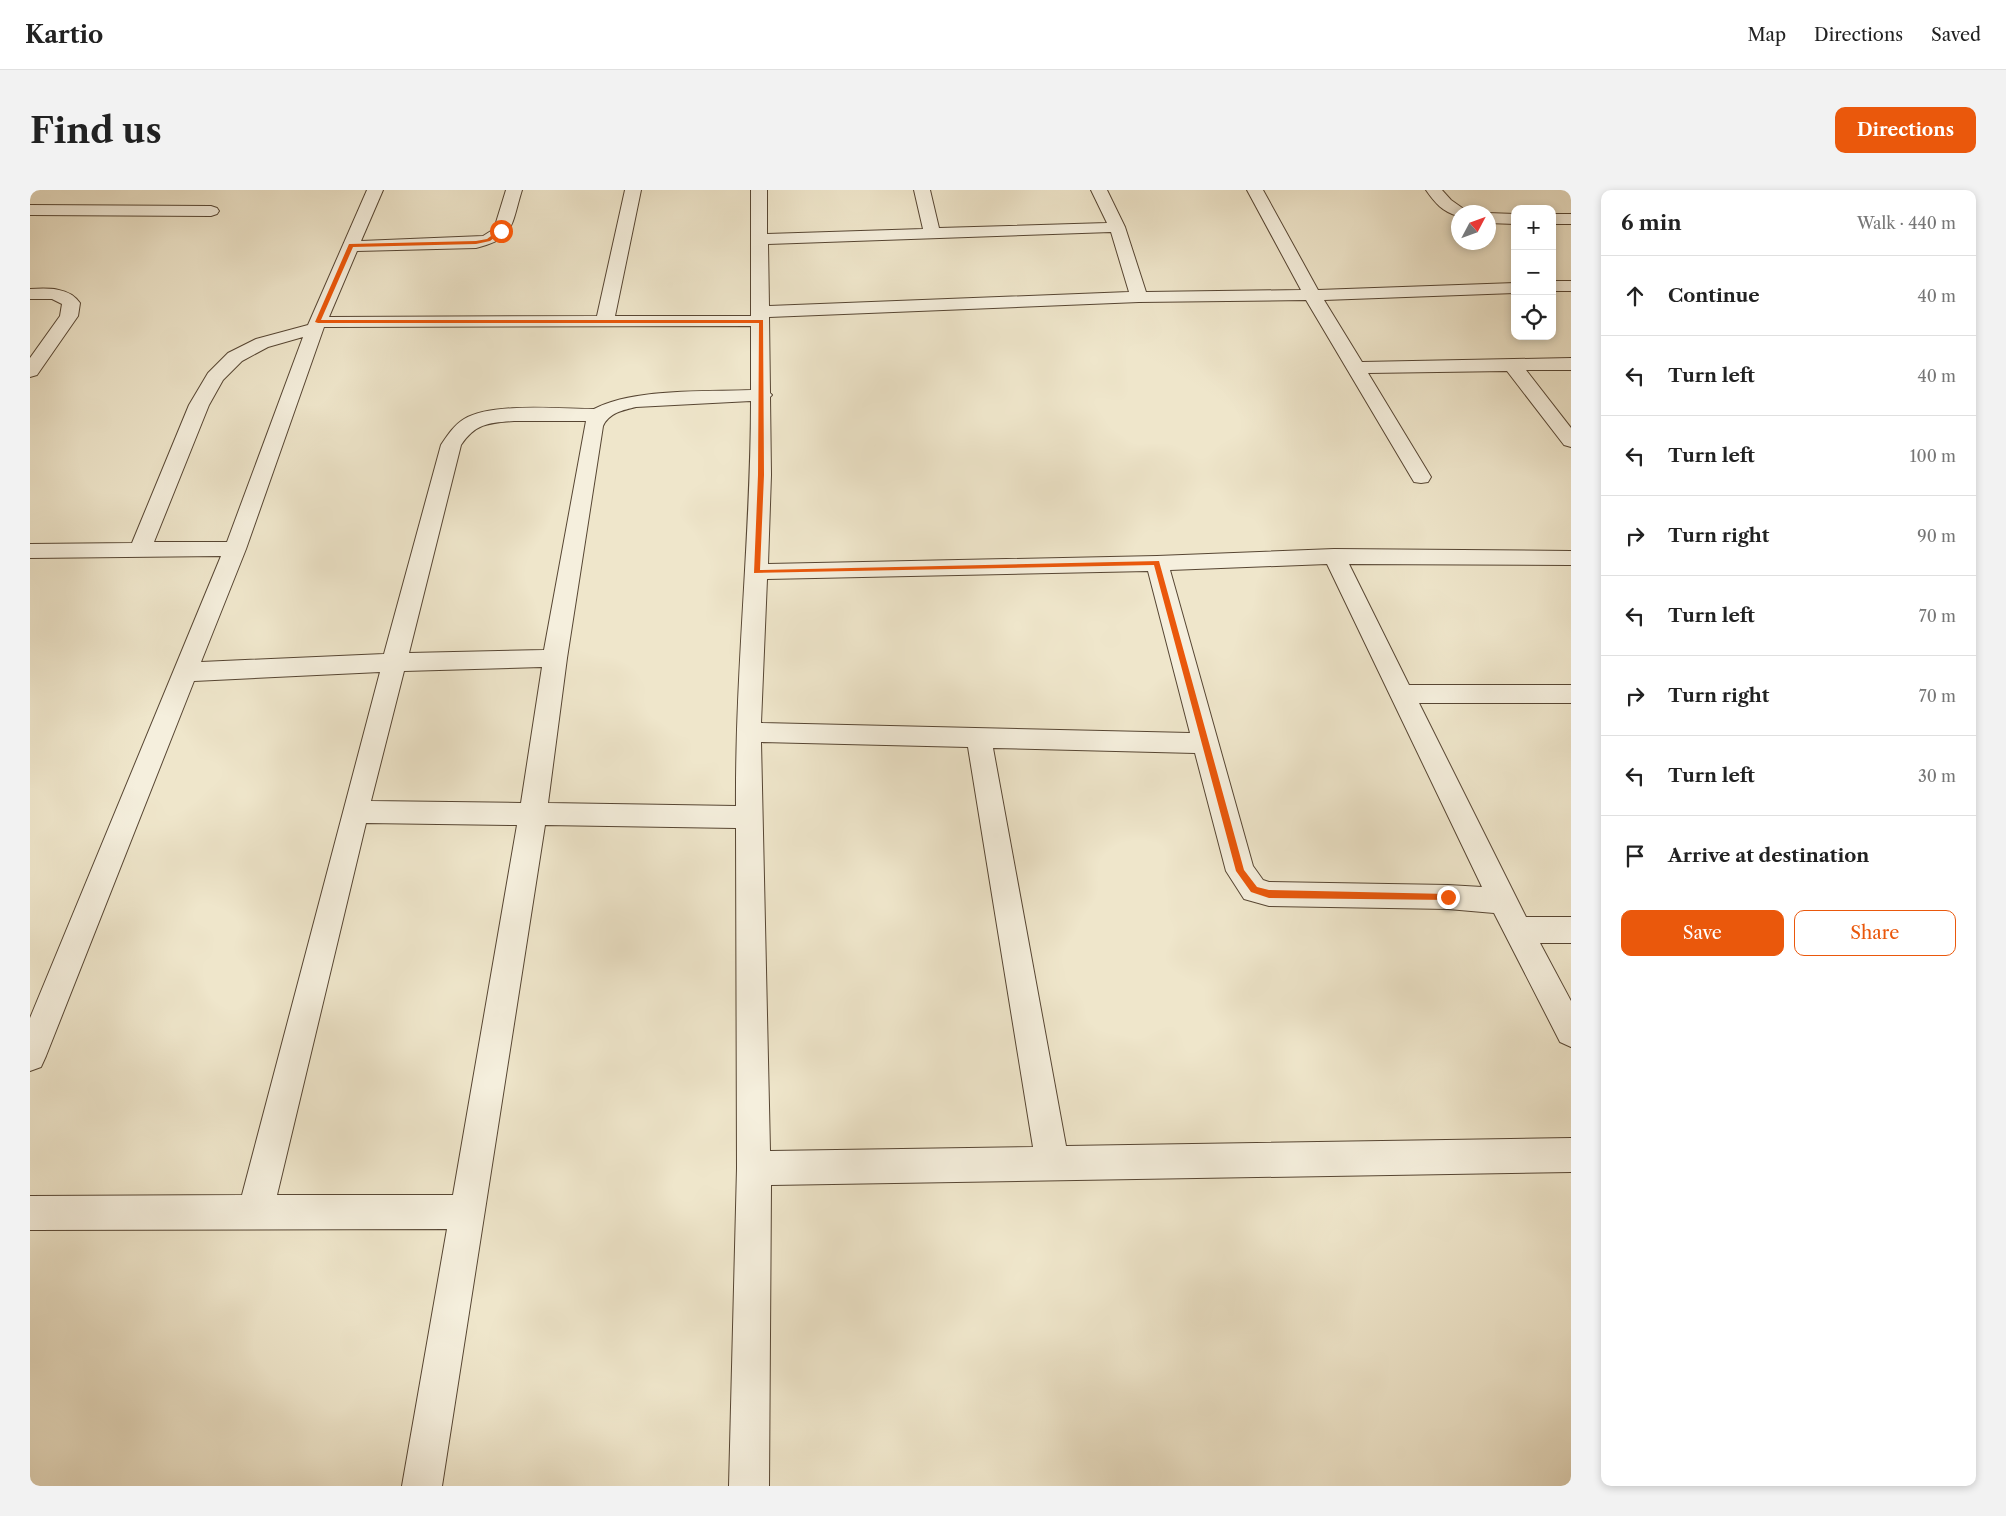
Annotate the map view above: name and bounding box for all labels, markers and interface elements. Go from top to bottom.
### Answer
text: Kartio [25,20,103,49]
text: Map [1747,24,1786,46]
text: Directions [1814,24,1903,46]
text: Saved [1931,24,1981,46]
button: Directions [1835,107,1976,153]
text: Find us [30,109,162,152]
north arrow [1451,205,1496,250]
map controls [1511,205,1556,340]
button: + [1511,205,1556,250]
text: 6 min [1621,210,1682,235]
text: Walk · 440 m [1857,213,1956,233]
route start [490,220,513,243]
button: − [1511,250,1556,295]
icon: ahead [1621,282,1649,310]
text: Continue [1668,284,1760,307]
text: 40 m [1917,286,1956,306]
button: locate [1511,295,1556,340]
icon: left [1621,362,1649,390]
text: Turn left [1668,364,1755,387]
text: 40 m [1917,366,1956,386]
icon: left [1621,442,1649,470]
text: Turn left [1668,444,1755,467]
text: 100 m [1910,446,1956,466]
icon: right [1621,522,1649,550]
text: Turn right [1668,524,1769,547]
text: 90 m [1917,526,1956,546]
icon: left [1621,602,1649,630]
text: Turn left [1668,604,1755,627]
text: 70 m [1919,606,1956,626]
icon: right [1621,682,1649,710]
text: Turn right [1668,684,1769,707]
text: 70 m [1919,686,1956,706]
icon: left [1621,762,1649,790]
text: Turn left [1668,764,1755,787]
text: 30 m [1918,766,1956,786]
icon: arrive [1621,842,1649,870]
text: Arrive at destination [1668,844,1869,867]
route end [1437,886,1460,909]
button: Save [1621,910,1784,956]
button: Share [1794,910,1956,956]

